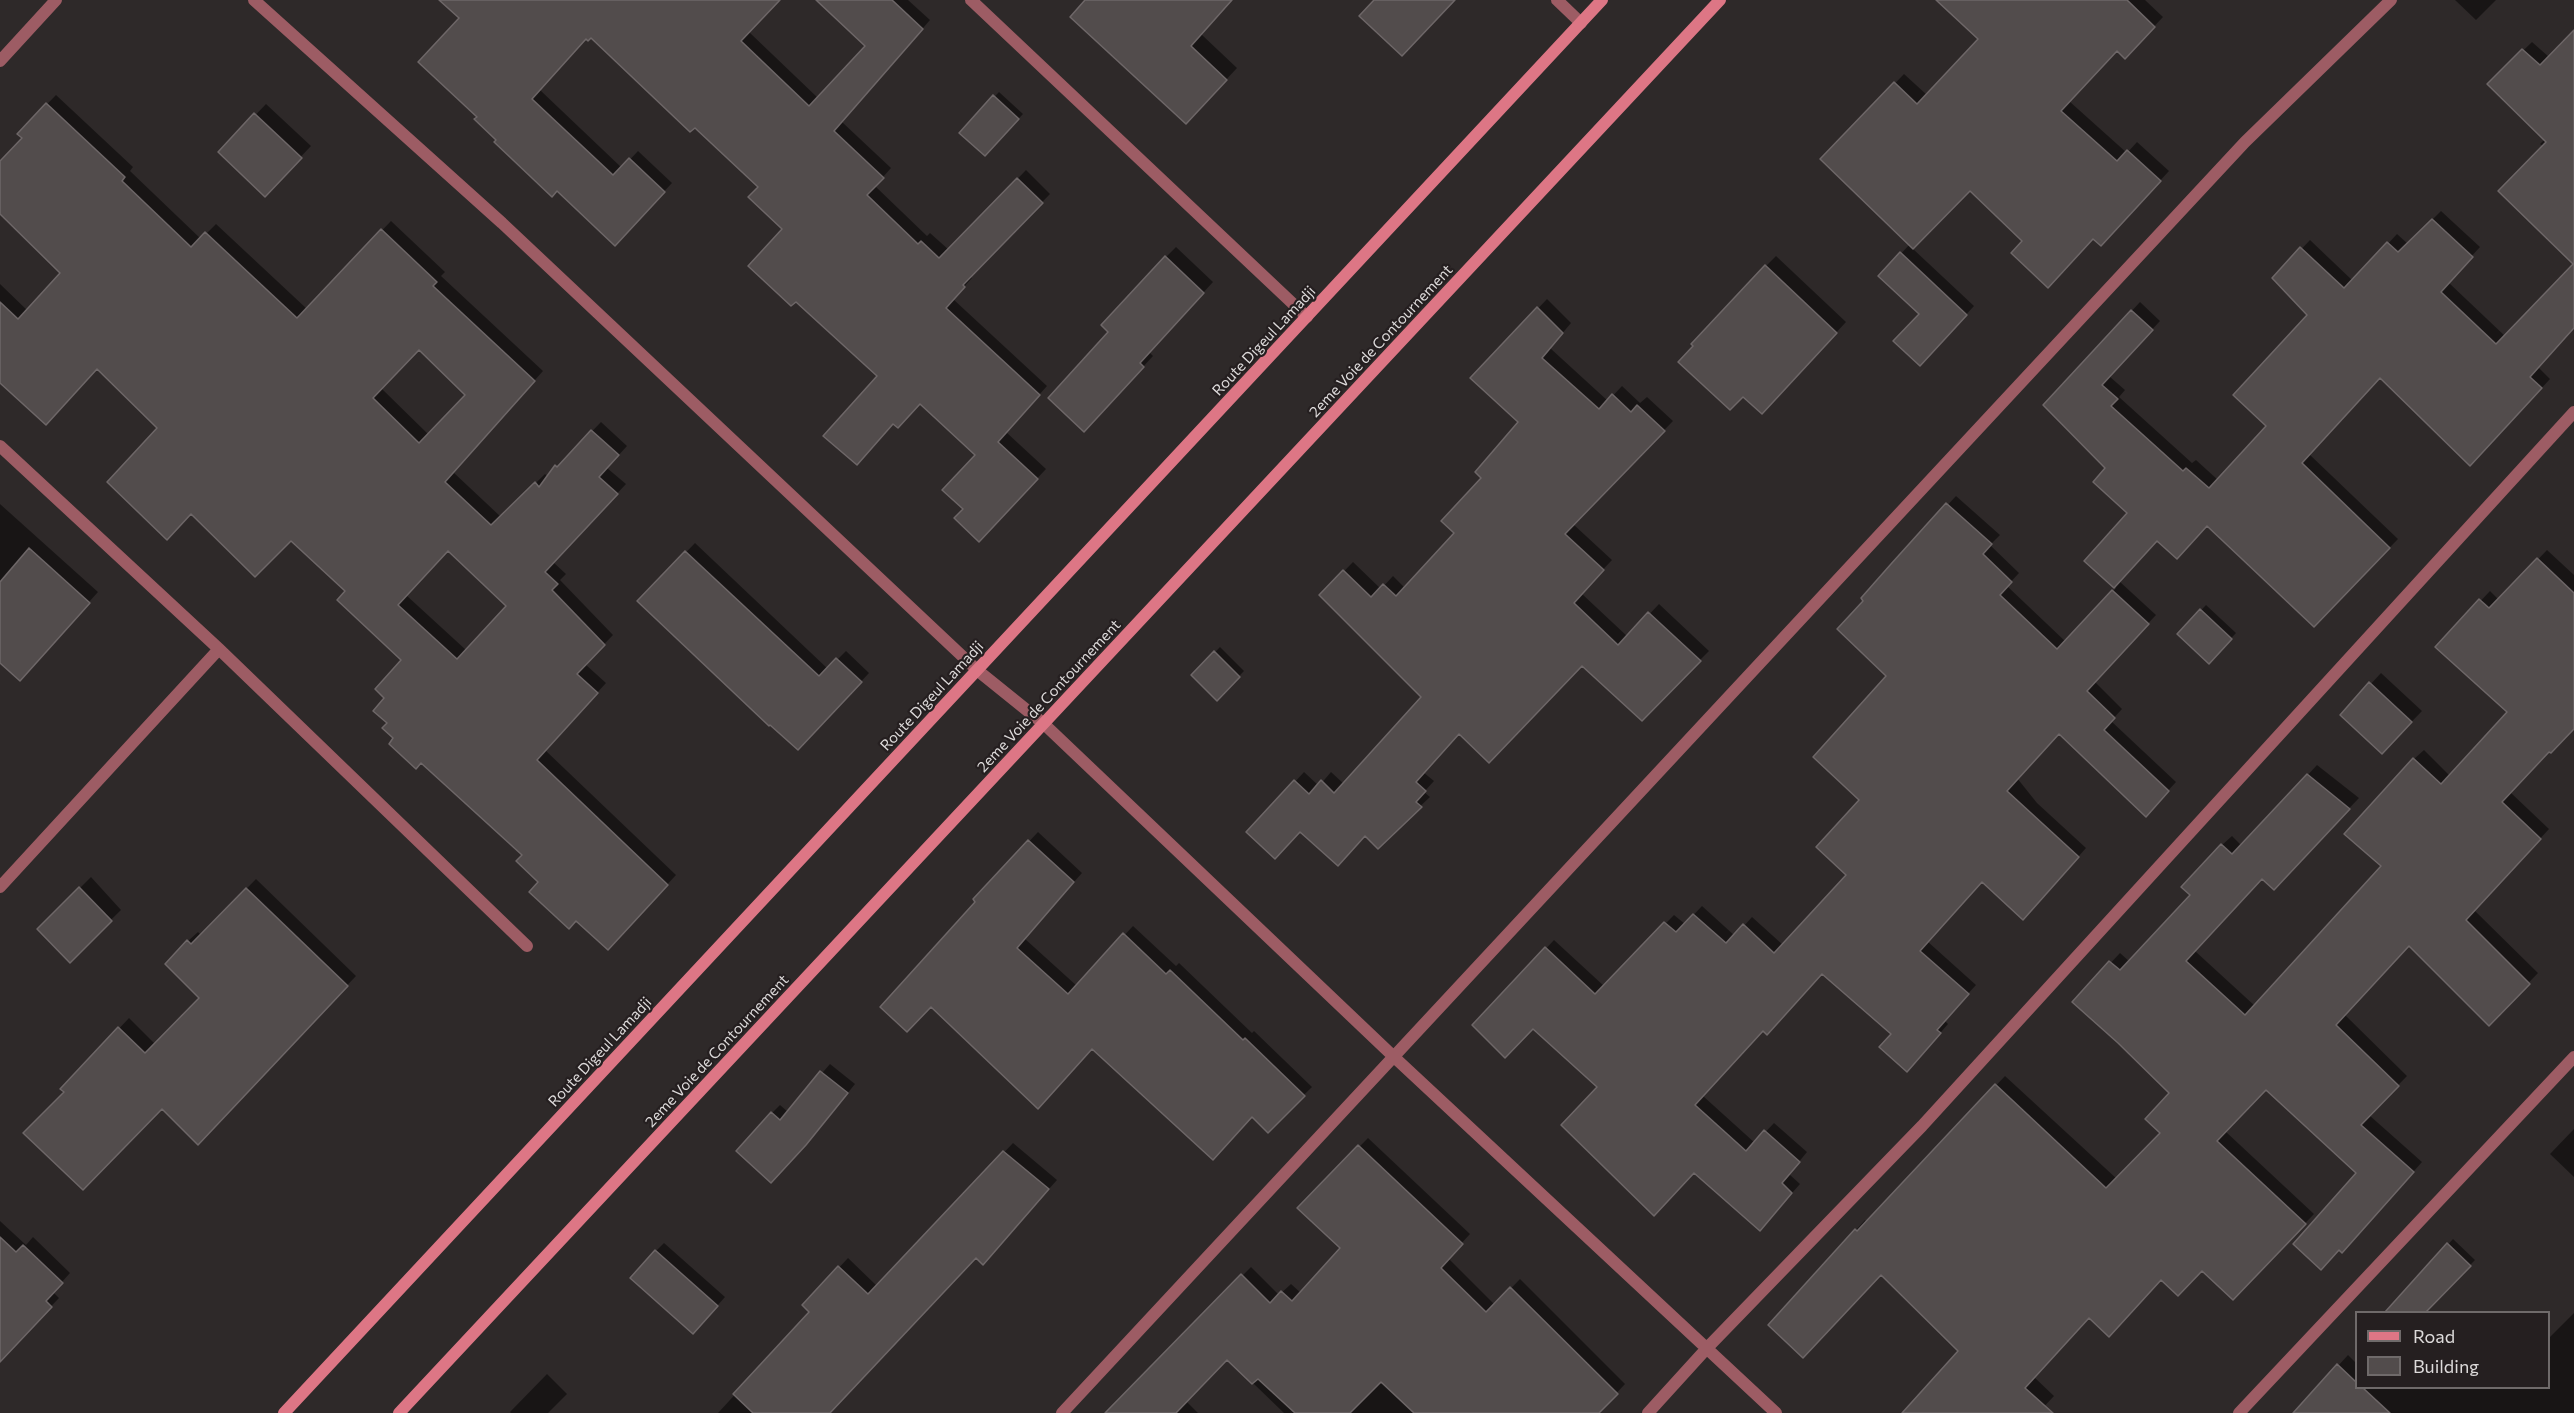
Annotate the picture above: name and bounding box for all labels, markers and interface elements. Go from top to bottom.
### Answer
street label: 2eme Voie de Contournement [1306,261,1456,421]
street label: Route Digeul Lamadji [1209,282,1319,400]
street label: 2eme Voie de Contournement [974,616,1124,776]
street label: Route Digeul Lamadji [877,637,987,755]
street label: 2eme Voie de Contournement [642,971,792,1131]
street label: Route Digeul Lamadji [545,993,655,1111]
legend [2355,1311,2550,1389]
text: Road [2413,1325,2455,1347]
text: Building [2413,1355,2479,1377]

